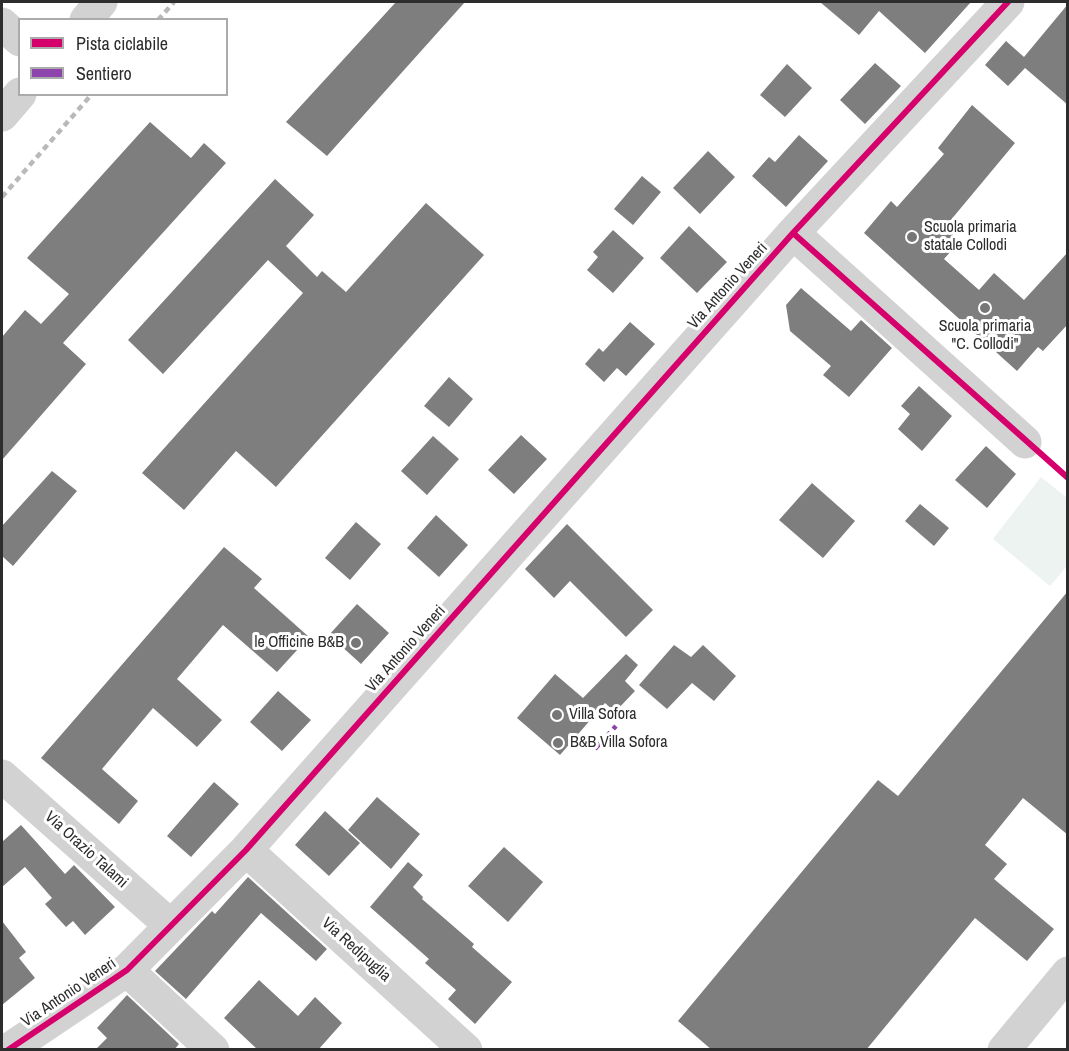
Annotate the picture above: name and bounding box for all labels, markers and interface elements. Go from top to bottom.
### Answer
legend [18,18,228,96]
text: Pista ciclabile [76,31,168,56]
text: Sentiero [76,61,132,86]
place label: Scuola primaria statale Collodi [924,218,1017,256]
marker: Scuola primaria statale Collodi [905,230,919,244]
street label: Via Antonio Veneri [684,239,772,333]
marker: Scuola primaria "C. Collodi" [978,301,992,315]
place label: Scuola primaria "C. Collodi" [939,317,1031,355]
street label: Via Antonio Veneri [362,602,450,696]
place label: le Officine B&B [255,633,344,653]
marker: le Officine B&B [349,636,363,650]
place label: Villa Sofora [569,705,637,725]
marker: Villa Sofora [550,708,564,722]
place label: B&B Villa Sofora [570,733,668,753]
marker: B&B Villa Sofora [551,736,565,750]
street label: Via Orazio Talami [41,808,131,892]
street label: Via Redipuglia [317,914,395,986]
street label: Via Antonio Veneri [18,954,120,1032]

